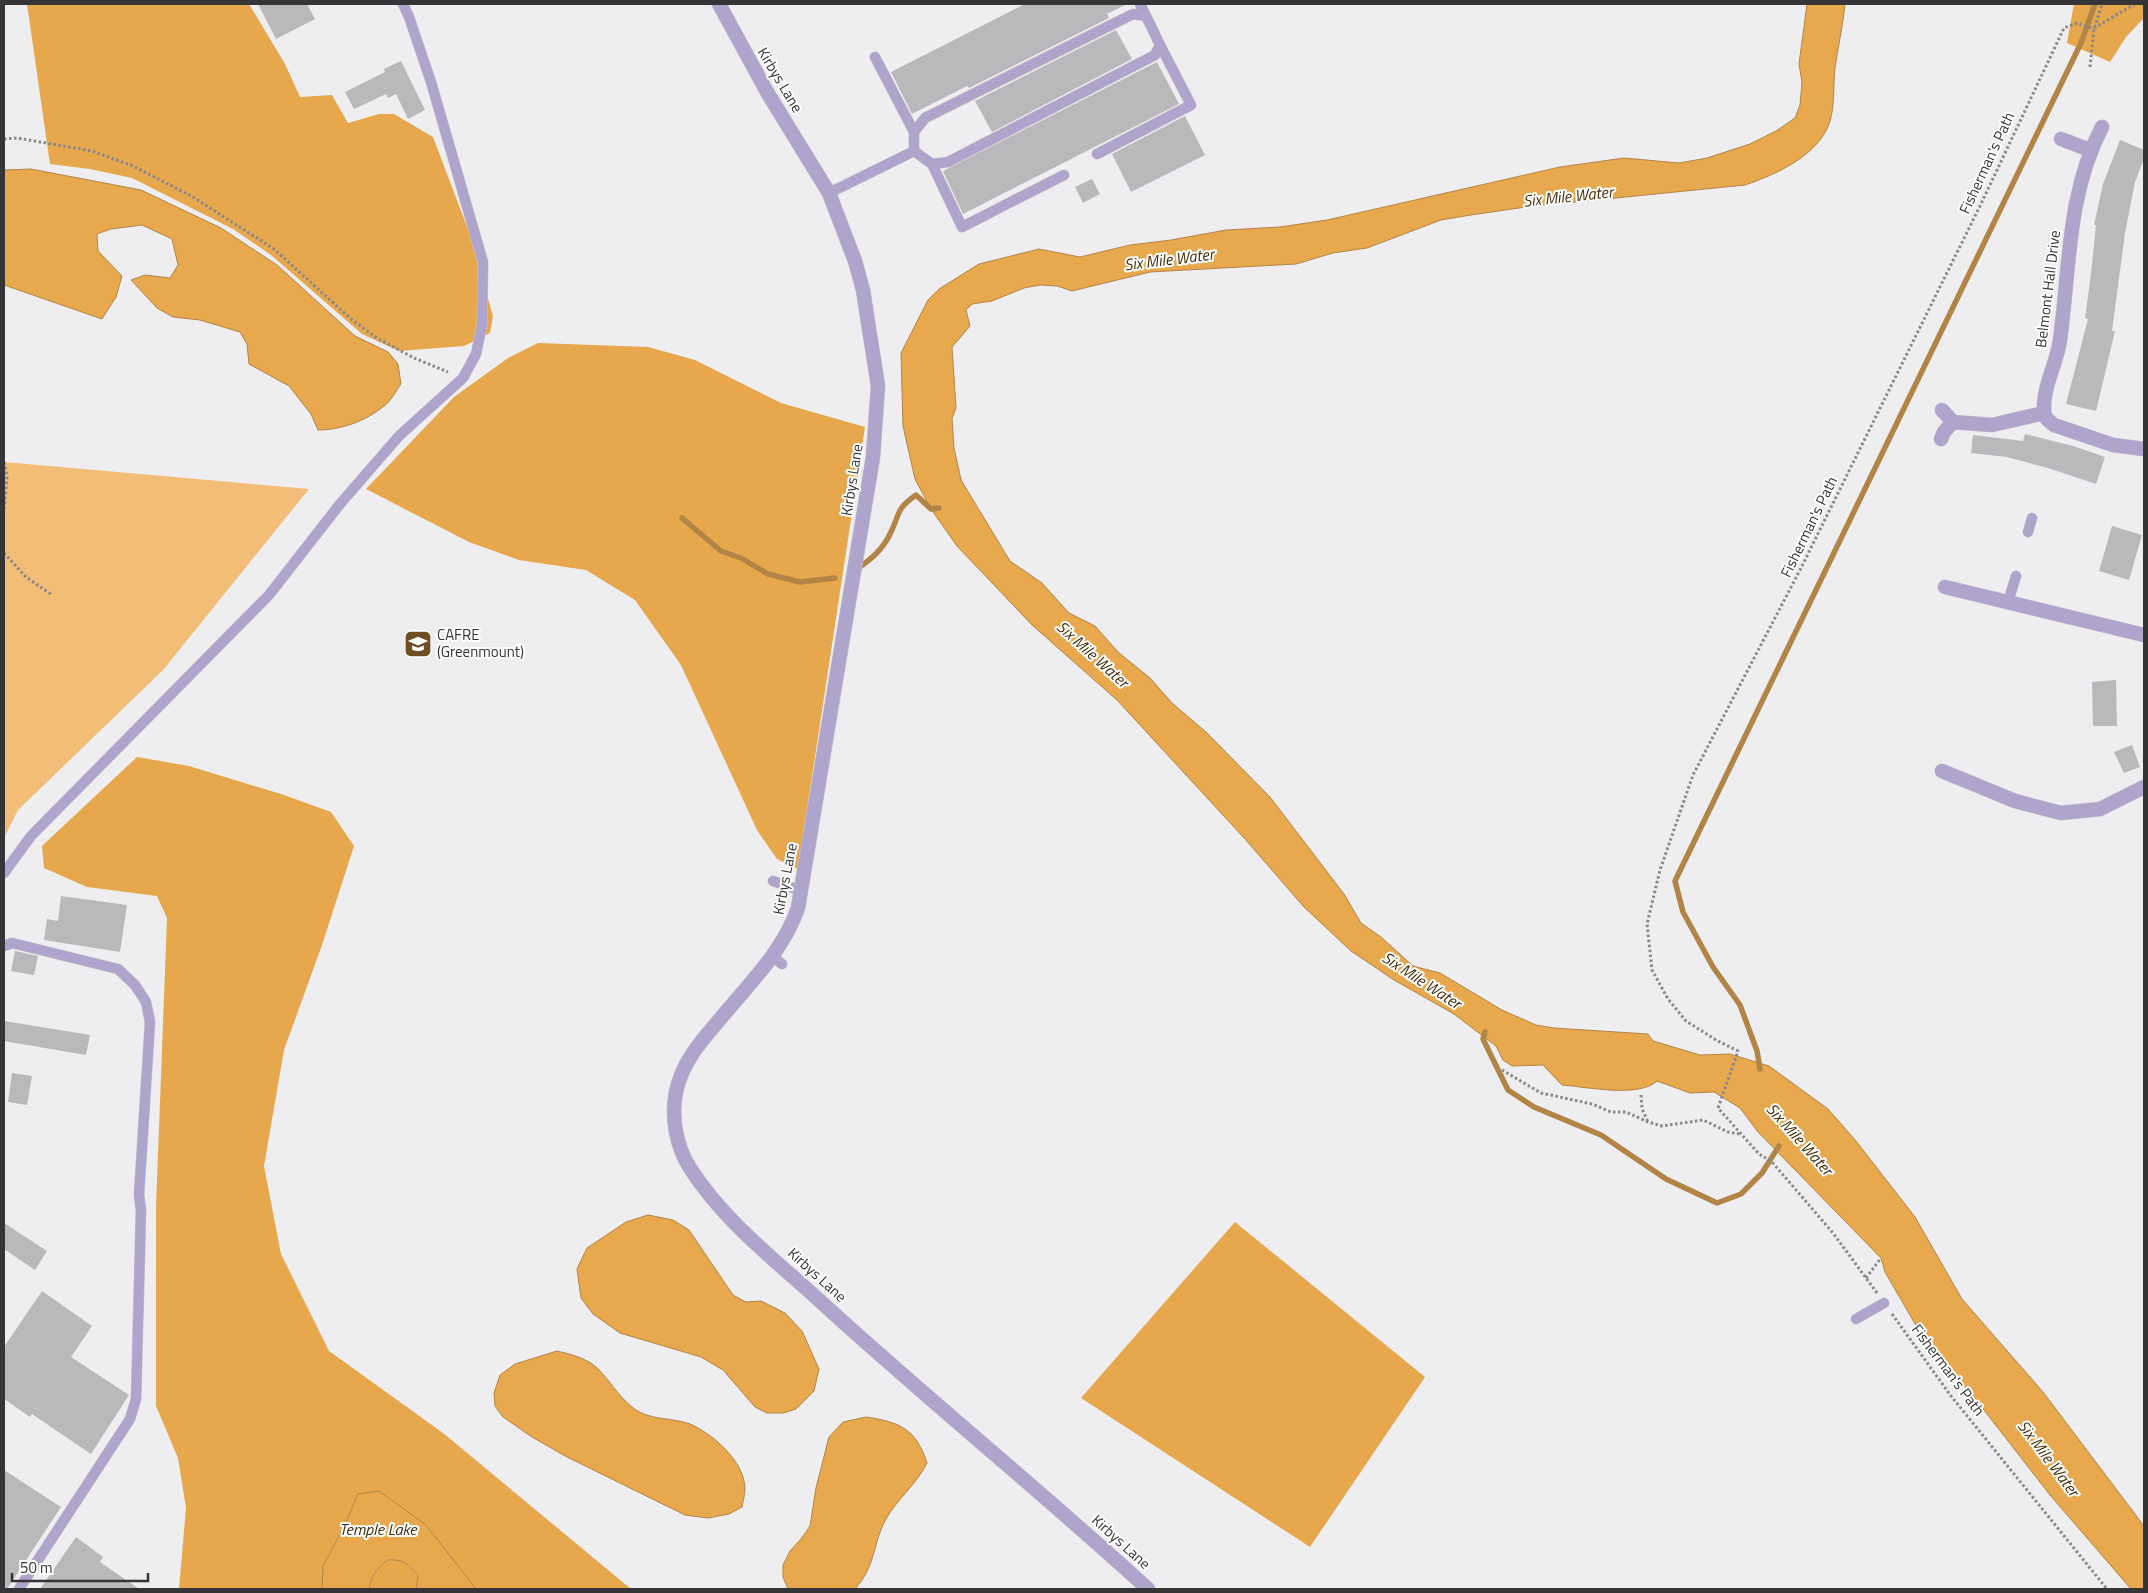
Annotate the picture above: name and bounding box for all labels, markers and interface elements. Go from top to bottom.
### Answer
street label: Kirbys Lane [752,43,809,117]
street label: Fisherman's Path [1953,108,2020,217]
water label: Six Mile Water [1522,179,1616,213]
street label: Belmont Hall Drive [2029,229,2066,349]
water label: Six Mile Water [1123,241,1217,276]
street label: Kirbys Lane [834,442,869,518]
street label: Fisherman's Path [1774,472,1843,581]
water label: Six Mile Water [1051,615,1136,694]
place label: CAFRE (Greenmount) [437,623,524,663]
school or university icon: CAFRE (Greenmount) [403,629,433,659]
street label: Kirbys Lane [766,841,803,917]
water label: Six Mile Water [1378,945,1468,1016]
water label: Six Mile Water [1761,1097,1840,1182]
street label: Kirbys Lane [783,1242,852,1307]
street label: Fisherman's Path [1906,1319,1991,1421]
water label: Six Mile Water [2012,1415,2087,1503]
street label: Kirbys Lane [1087,1509,1156,1574]
water label: Temple Lake [339,1517,418,1541]
scale bar [12,1550,149,1582]
text: 50 m [20,1556,53,1579]

